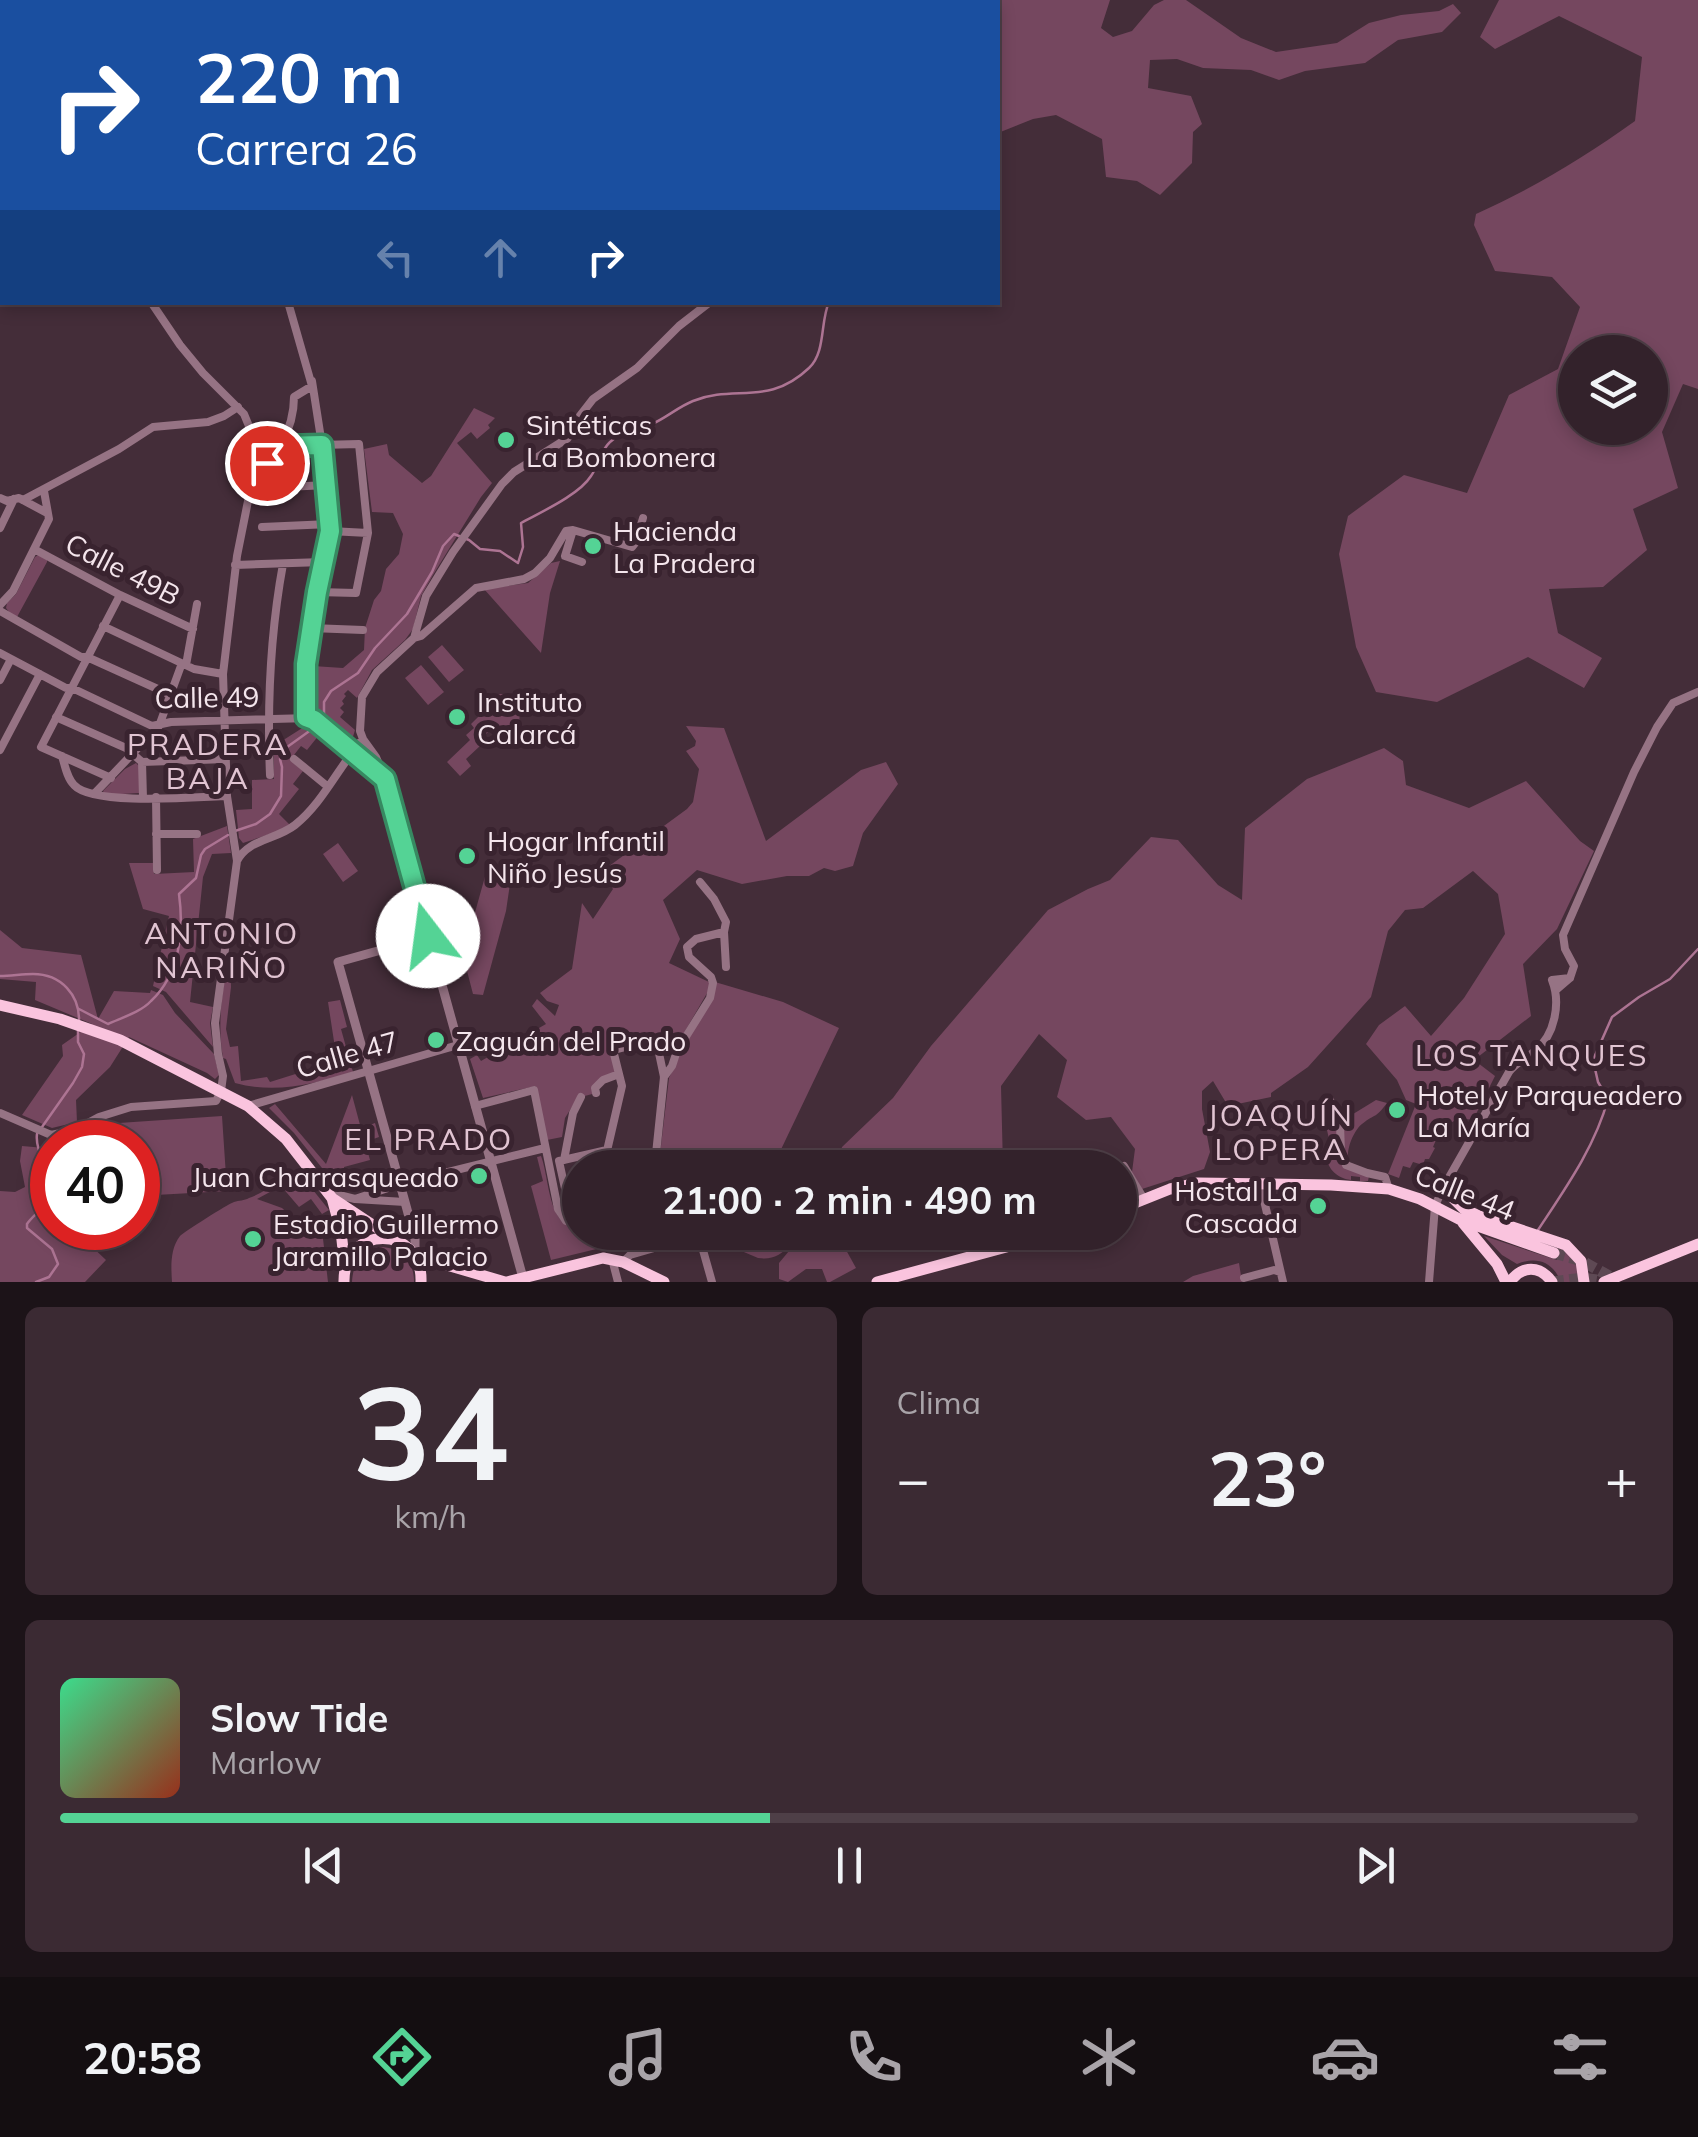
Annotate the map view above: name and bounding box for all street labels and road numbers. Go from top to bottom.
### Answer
street label: Calle 49B [60,525,186,613]
street label: Calle 49 [154,679,260,715]
street label: Calle 47 [292,1023,402,1085]
street label: Calle 44 [1410,1156,1520,1228]

